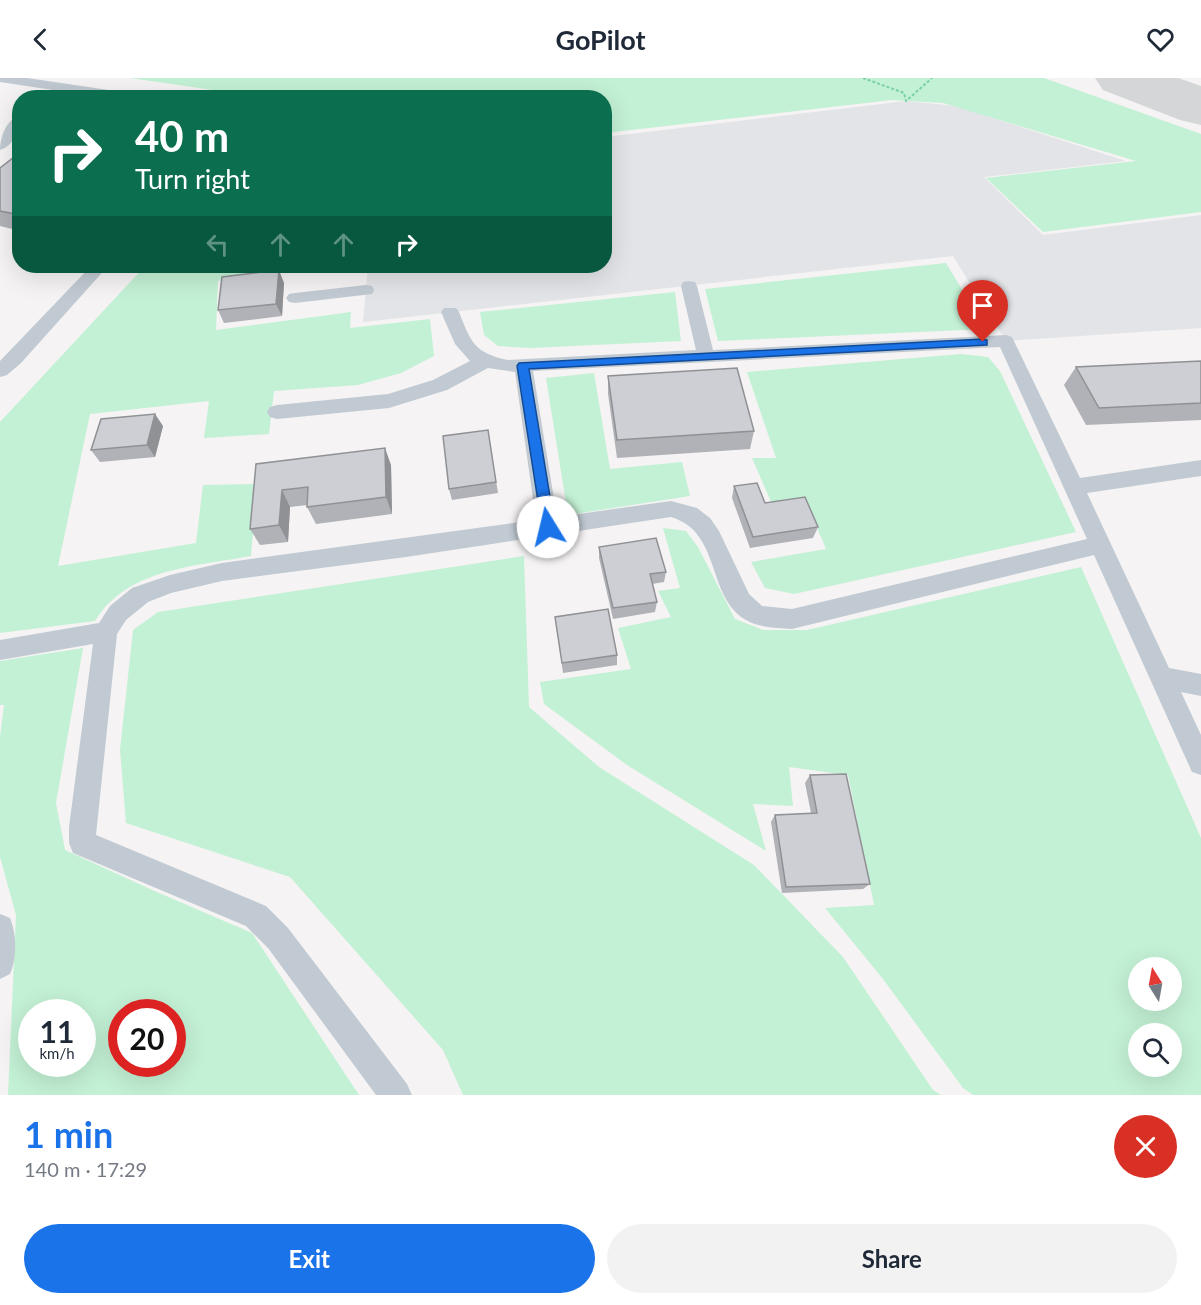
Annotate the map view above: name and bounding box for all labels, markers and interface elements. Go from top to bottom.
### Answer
icon: back [24,23,57,56]
text: GoPilot [555,23,646,56]
icon: heart [1144,23,1177,56]
text: 40 m [135,111,229,161]
icon: right [36,114,114,192]
text: Turn right [135,162,250,195]
icon: left [201,228,234,261]
icon: ahead [264,228,297,261]
icon: ahead [327,228,360,261]
icon: right [390,228,423,261]
pin [957,280,1008,342]
icon: arrive [966,289,999,322]
position arrow [516,495,580,559]
north arrow [1128,957,1182,1011]
map controls [1128,957,1182,1077]
speed limit sign: 20 [108,999,186,1077]
text: 11 [40,1013,74,1049]
button: search [1128,1023,1182,1077]
text: km/h [39,1044,75,1062]
text: 1 min [24,1112,113,1156]
button: close [1114,1115,1177,1178]
text: 140 m · 17:29 [24,1157,147,1181]
button: Exit [24,1224,595,1293]
button: Share [607,1224,1177,1293]

